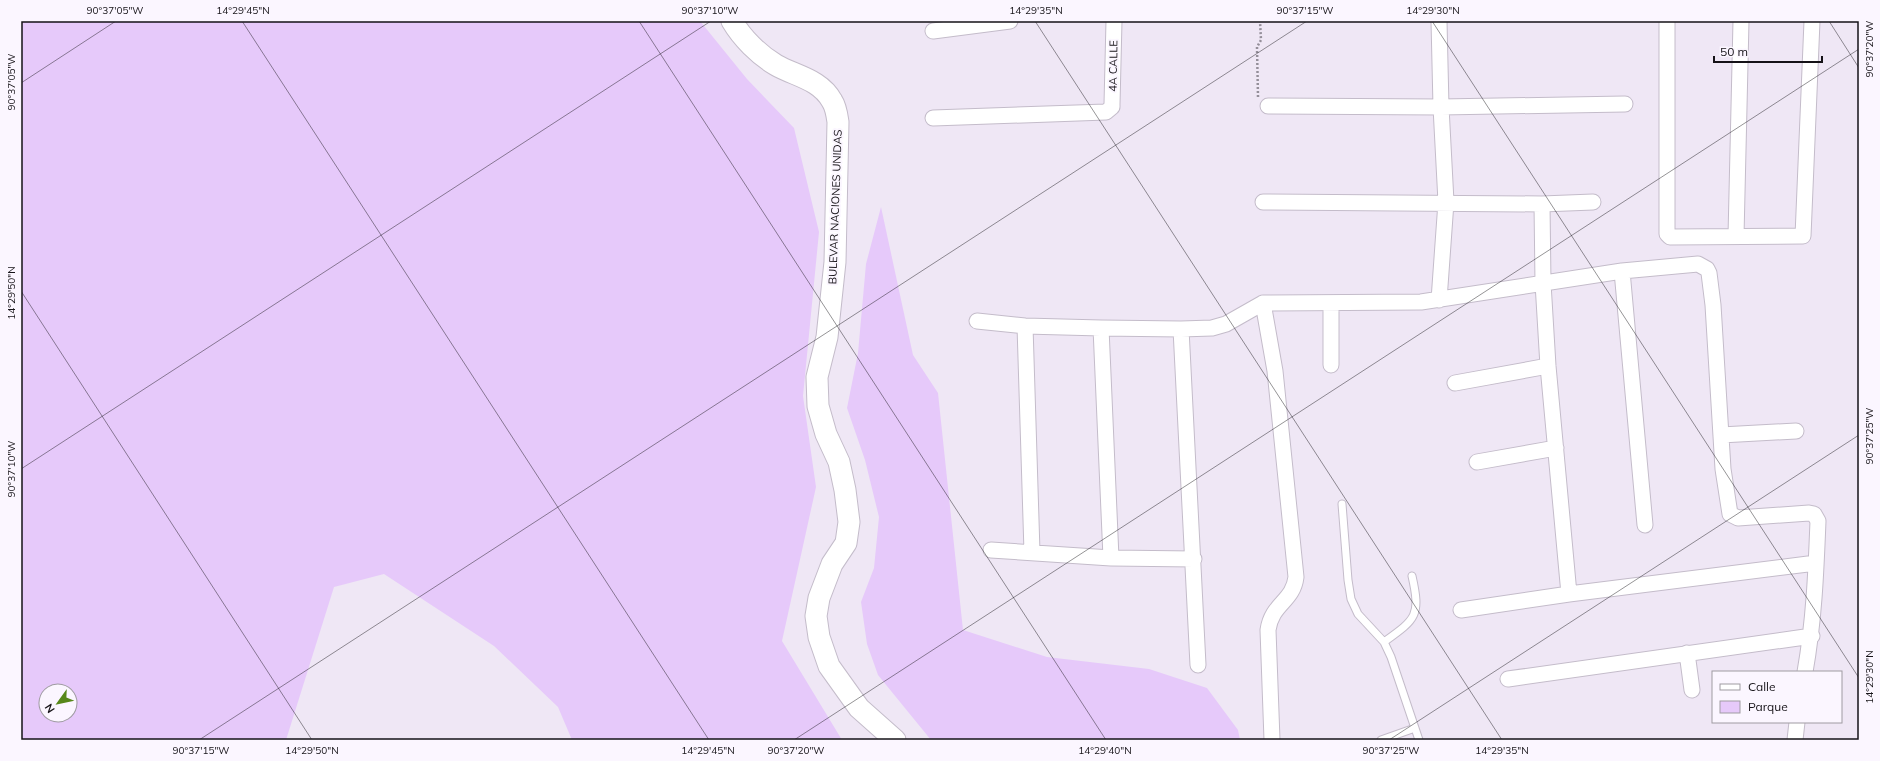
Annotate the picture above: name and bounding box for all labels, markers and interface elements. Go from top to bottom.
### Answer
text: 90°37'05"W [87,4,143,17]
text: 14°29'45"N [216,4,270,17]
text: 90°37'10"W [682,4,738,17]
text: 14°29'35"N [1009,4,1063,17]
text: 90°37'15"W [1277,4,1333,17]
text: 14°29'30"N [1406,4,1460,17]
text: 90°37'20"W [1863,21,1876,77]
scale bar [1714,38,1822,64]
street label: 4A CALLE [1106,40,1120,92]
text: 50 m [1720,44,1748,59]
text: 90°37'05"W [5,54,18,110]
street label: BULEVAR NACIONES UNIDAS [825,129,845,285]
text: 14°29'50"N [5,266,18,320]
text: 90°37'25"W [1863,408,1876,464]
text: 90°37'10"W [5,441,18,497]
text: 14°29'30"N [1863,650,1876,704]
legend [1712,671,1842,723]
text: Calle [1748,679,1775,694]
north arrow [38,683,78,723]
text: Parque [1748,699,1788,714]
text: N [41,701,58,716]
text: 90°37'15"W [173,744,229,757]
text: 14°29'50"N [285,744,339,757]
text: 14°29'45"N [681,744,735,757]
text: 90°37'20"W [768,744,824,757]
text: 14°29'40"N [1078,744,1132,757]
text: 90°37'25"W [1363,744,1419,757]
text: 14°29'35"N [1475,744,1529,757]

